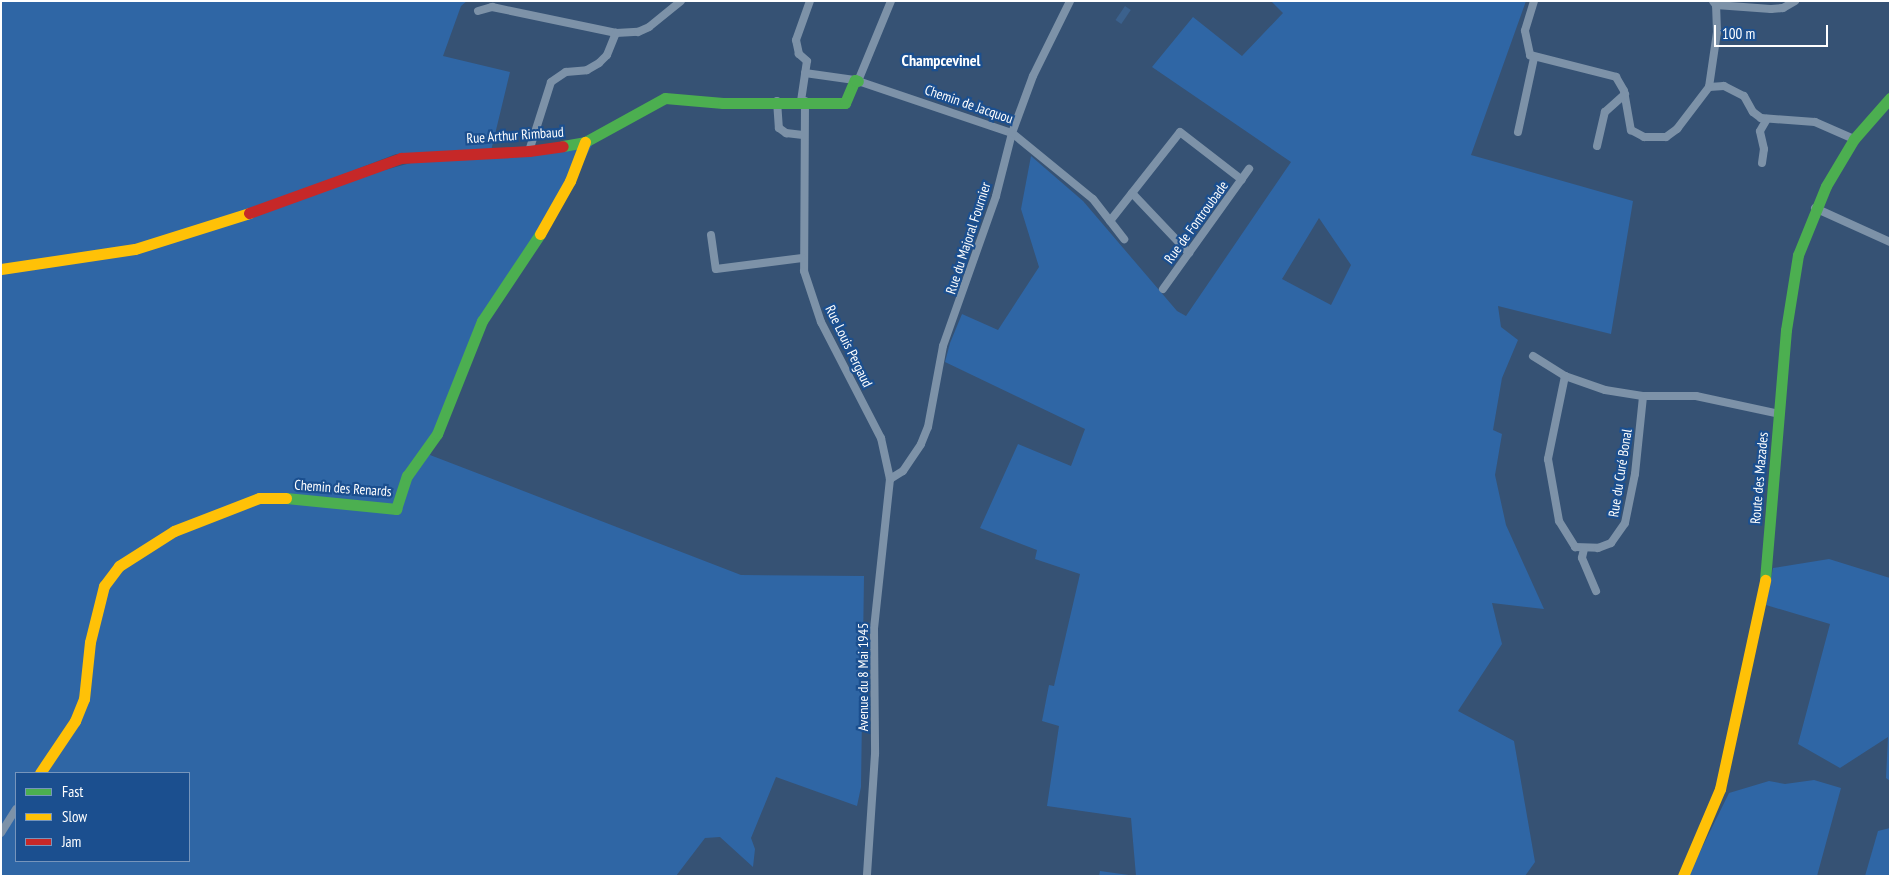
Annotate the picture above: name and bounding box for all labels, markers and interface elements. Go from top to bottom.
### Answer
scale bar [1716,15,1830,47]
text: 100 m [1722,24,1755,43]
district label: Champcevinel [902,50,980,70]
street label: Chemin de Jacquou [923,81,1015,127]
street label: Rue Arthur Rimbaud [466,123,564,147]
street label: Rue de Fontroubade [1161,178,1231,266]
street label: Rue du Majoral Fournier [942,180,994,296]
street label: Rue Louis Pergaud [822,302,876,390]
street label: Rue du Curé Bonal [1605,428,1635,518]
street label: Route des Mazades [1747,431,1771,525]
street label: Chemin des Renards [294,476,392,500]
street label: Avenue du 8 Mai 1945 [855,623,871,731]
legend [15,772,190,862]
text: Fast [62,782,83,801]
text: Slow [62,807,87,826]
text: Jam [62,832,81,851]

